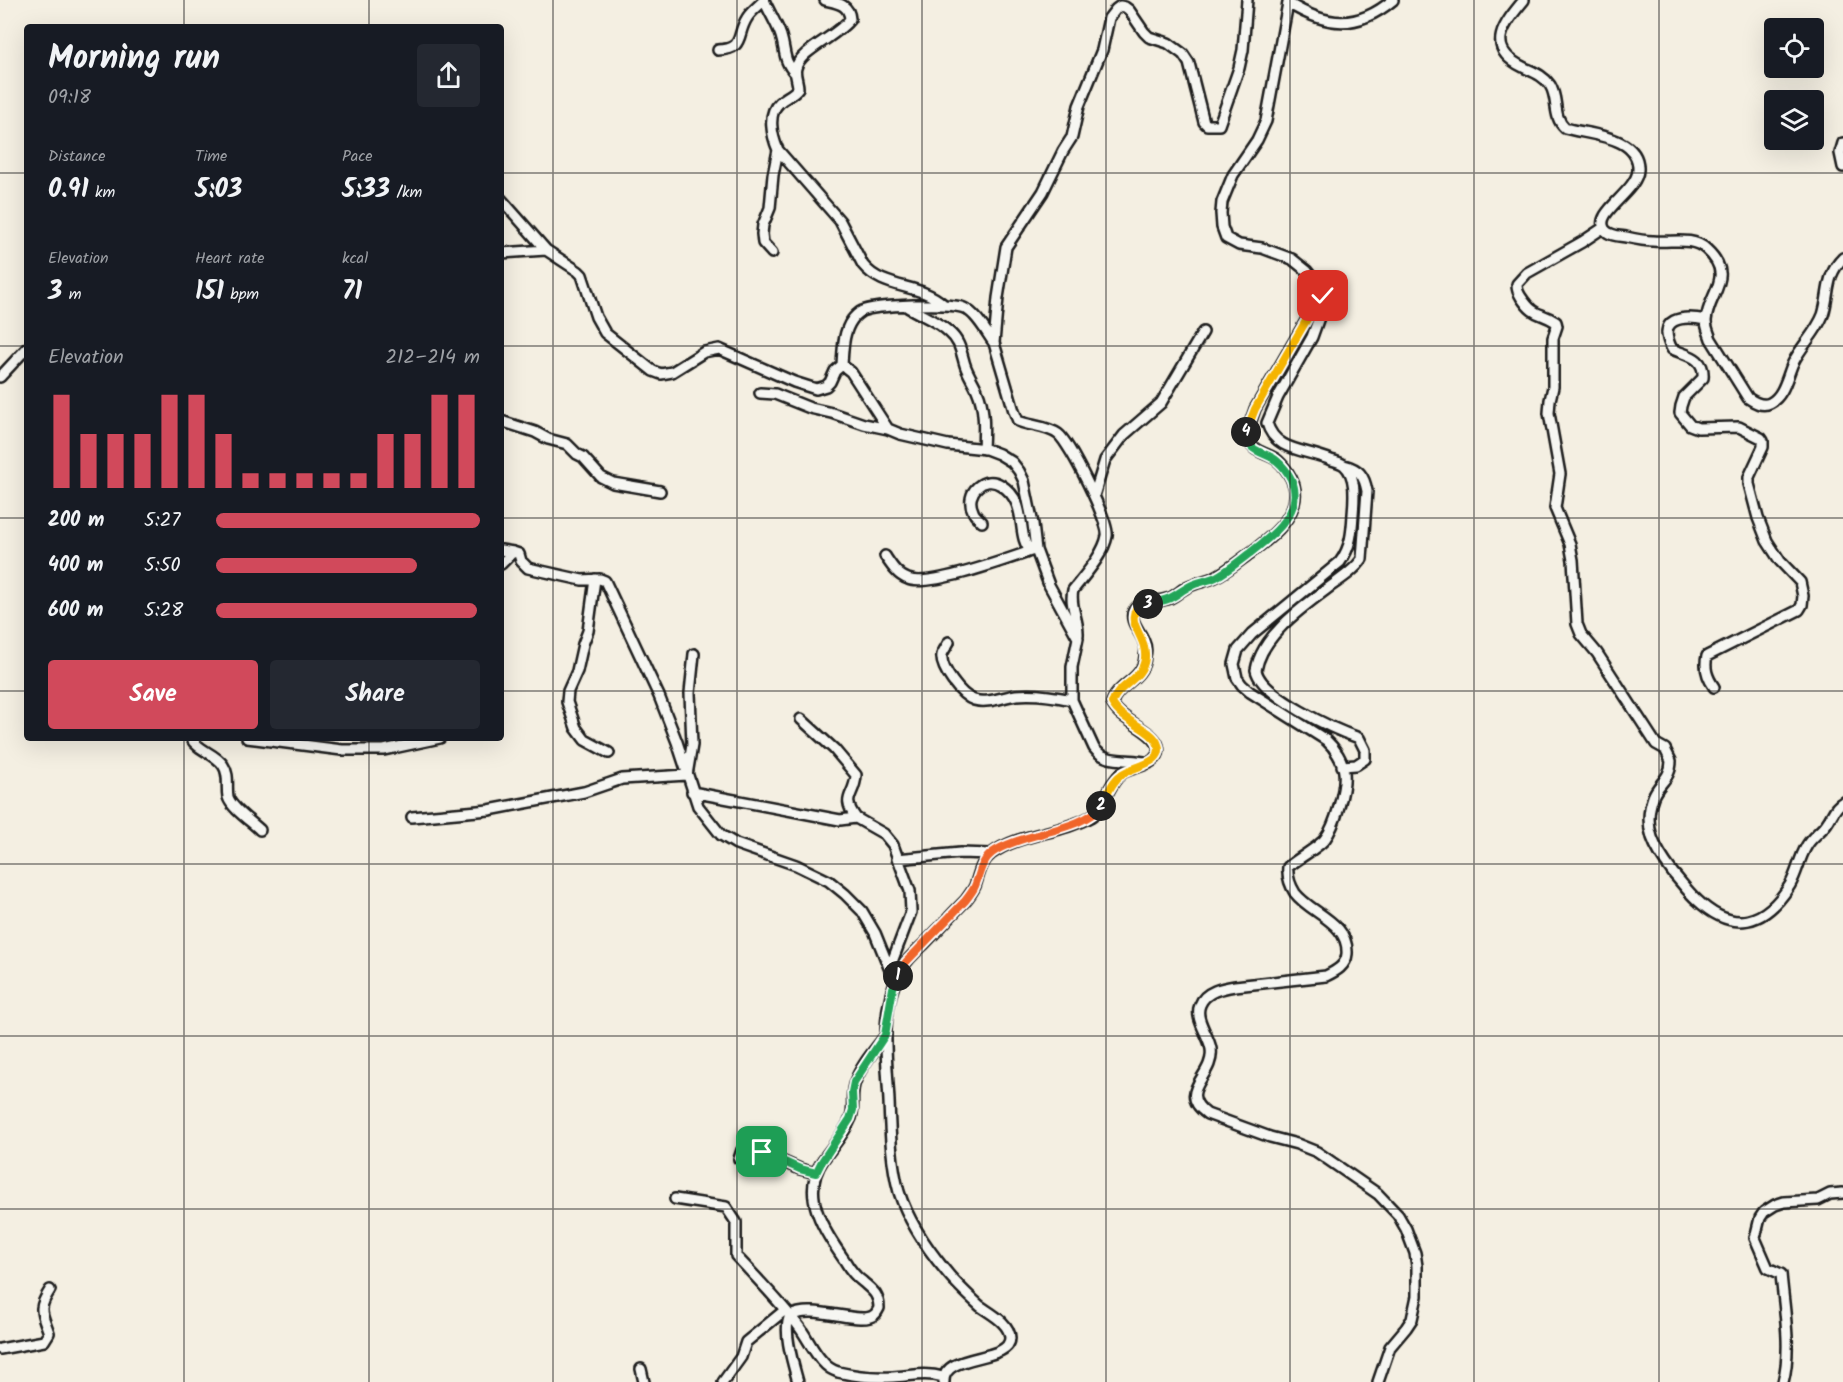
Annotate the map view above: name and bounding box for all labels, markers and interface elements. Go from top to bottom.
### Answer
map controls [1764,18,1824,150]
button: locate [1764,18,1824,78]
text: Morning run [48,33,220,86]
button: share [417,44,480,107]
text: 09:18 [48,82,91,114]
button: layers [1764,90,1824,150]
text: Distance [48,144,106,169]
text: Time [195,144,227,169]
text: Pace [342,144,373,169]
text: 0.91 [48,169,89,211]
text: 5:03 [195,169,242,211]
text: 5:33 [342,169,390,211]
text: km [89,180,115,205]
text: /km [390,180,422,205]
text: Elevation [48,246,109,271]
text: Heart rate [195,246,265,271]
text: kcal [342,246,368,271]
pin [1297,270,1348,321]
text: 3 [48,271,62,313]
text: 151 [195,271,224,313]
text: 71 [342,271,362,313]
icon: check [1306,279,1339,312]
text: m [62,282,81,307]
text: bpm [224,282,259,307]
text: Elevation [48,342,124,374]
text: 212–214 m [385,342,480,374]
pin: 4 [1231,417,1261,447]
text: 4 [1242,419,1250,444]
text: 200 m [48,505,104,537]
text: 5:27 [144,505,181,537]
text: 400 m [48,550,104,582]
text: 5:50 [144,550,180,582]
pin: 3 [1133,589,1163,619]
text: 3 [1144,591,1152,616]
text: 600 m [48,595,103,627]
text: 5:28 [144,595,183,627]
button: Save [48,660,258,729]
button: Share [270,660,480,729]
pin: 2 [1086,791,1116,821]
text: 2 [1096,793,1106,818]
pin: 1 [883,961,913,991]
text: 1 [896,963,900,988]
pin [736,1126,787,1177]
icon: arrive [745,1135,778,1168]

